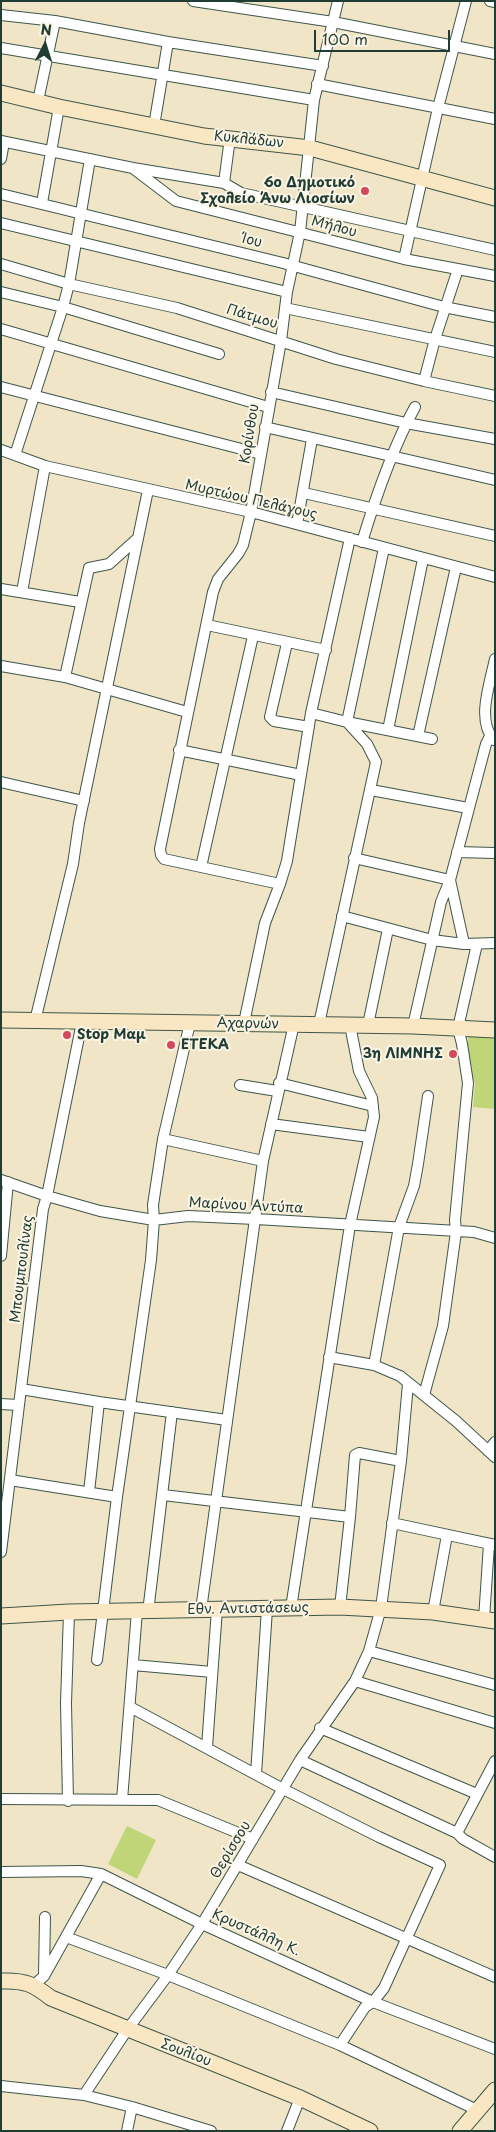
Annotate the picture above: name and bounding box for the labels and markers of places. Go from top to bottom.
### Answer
place label: 6ο Δημοτικό Σχολείο Άνω Λιοσίων [200,175,355,208]
marker: 6ο Δημοτικό Σχολείο Άνω Λιοσίων [359,185,371,197]
place label: Stop Μαμ [77,1027,146,1043]
marker: Stop Μαμ [61,1029,73,1041]
place label: ΕΤΕΚΑ [181,1037,229,1053]
marker: ΕΤΕΚΑ [165,1039,177,1051]
place label: 3η ΛΙΜΝΗΣ [363,1046,443,1062]
marker: 3η ΛΙΜΝΗΣ [447,1048,459,1060]

